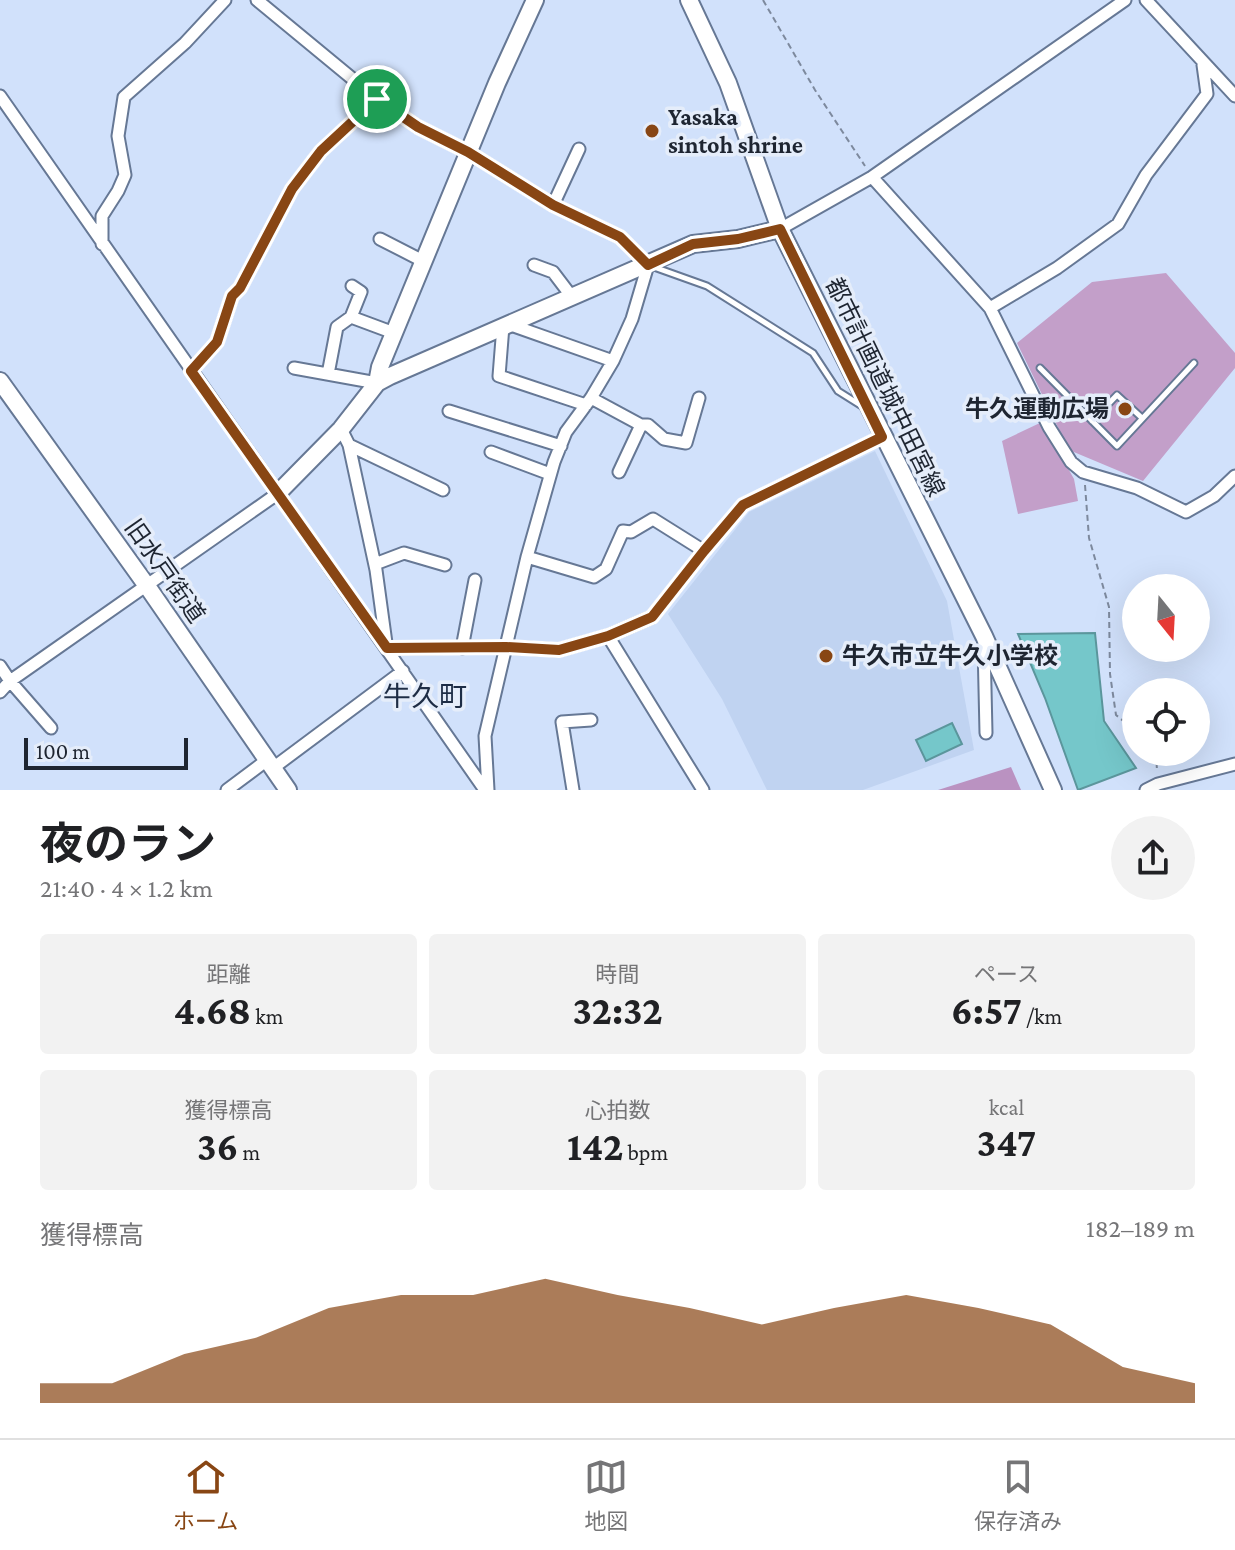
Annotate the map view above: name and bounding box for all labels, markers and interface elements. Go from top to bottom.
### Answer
pin [343,65,411,133]
icon: arrive [355,77,399,121]
place label: Yasaka sintoh shrine [668,103,803,158]
marker: Yasaka sintoh shrine [643,122,661,140]
street label: 都市計画道城中田宮線 [821,273,950,501]
place label: 牛久運動広場 [965,395,1109,422]
marker: 牛久運動広場 [1116,400,1134,418]
street label: 旧水戸街道 [120,514,211,628]
north arrow [1122,574,1210,662]
map controls [1122,574,1210,766]
place label: 牛久市立牛久小学校 [842,642,1058,669]
marker: 牛久市立牛久小学校 [817,647,835,665]
button: locate [1122,678,1210,766]
district label: 牛久町 [383,681,467,712]
scale bar [24,734,188,770]
text: 100 m [36,739,90,764]
button: share [1111,816,1195,900]
text: 夜のラン [40,820,216,868]
text: 21:40 · 4 × 1.2 km [40,874,213,903]
text: 距離 [206,962,251,987]
text: 時間 [595,962,640,987]
text: ペース [974,962,1039,987]
text: 4.68 [174,988,251,1033]
text: 32:32 [572,988,663,1033]
text: 6:57 [951,988,1022,1033]
text: km [251,1004,283,1029]
text: /km [1022,1004,1062,1029]
text: kcal [989,1095,1024,1120]
text: 獲得標高 [184,1098,273,1123]
text: 心拍数 [584,1098,651,1123]
text: 347 [977,1120,1036,1165]
text: 36 [197,1124,238,1169]
text: 142 [567,1124,623,1169]
text: m [238,1140,260,1165]
text: bpm [623,1140,668,1165]
text: 182–189 m [1086,1214,1195,1243]
text: 獲得標高 [40,1221,144,1250]
tab: ホーム [173,1455,238,1535]
tab: 地図 [584,1455,628,1535]
tab: 保存済み [974,1455,1062,1535]

